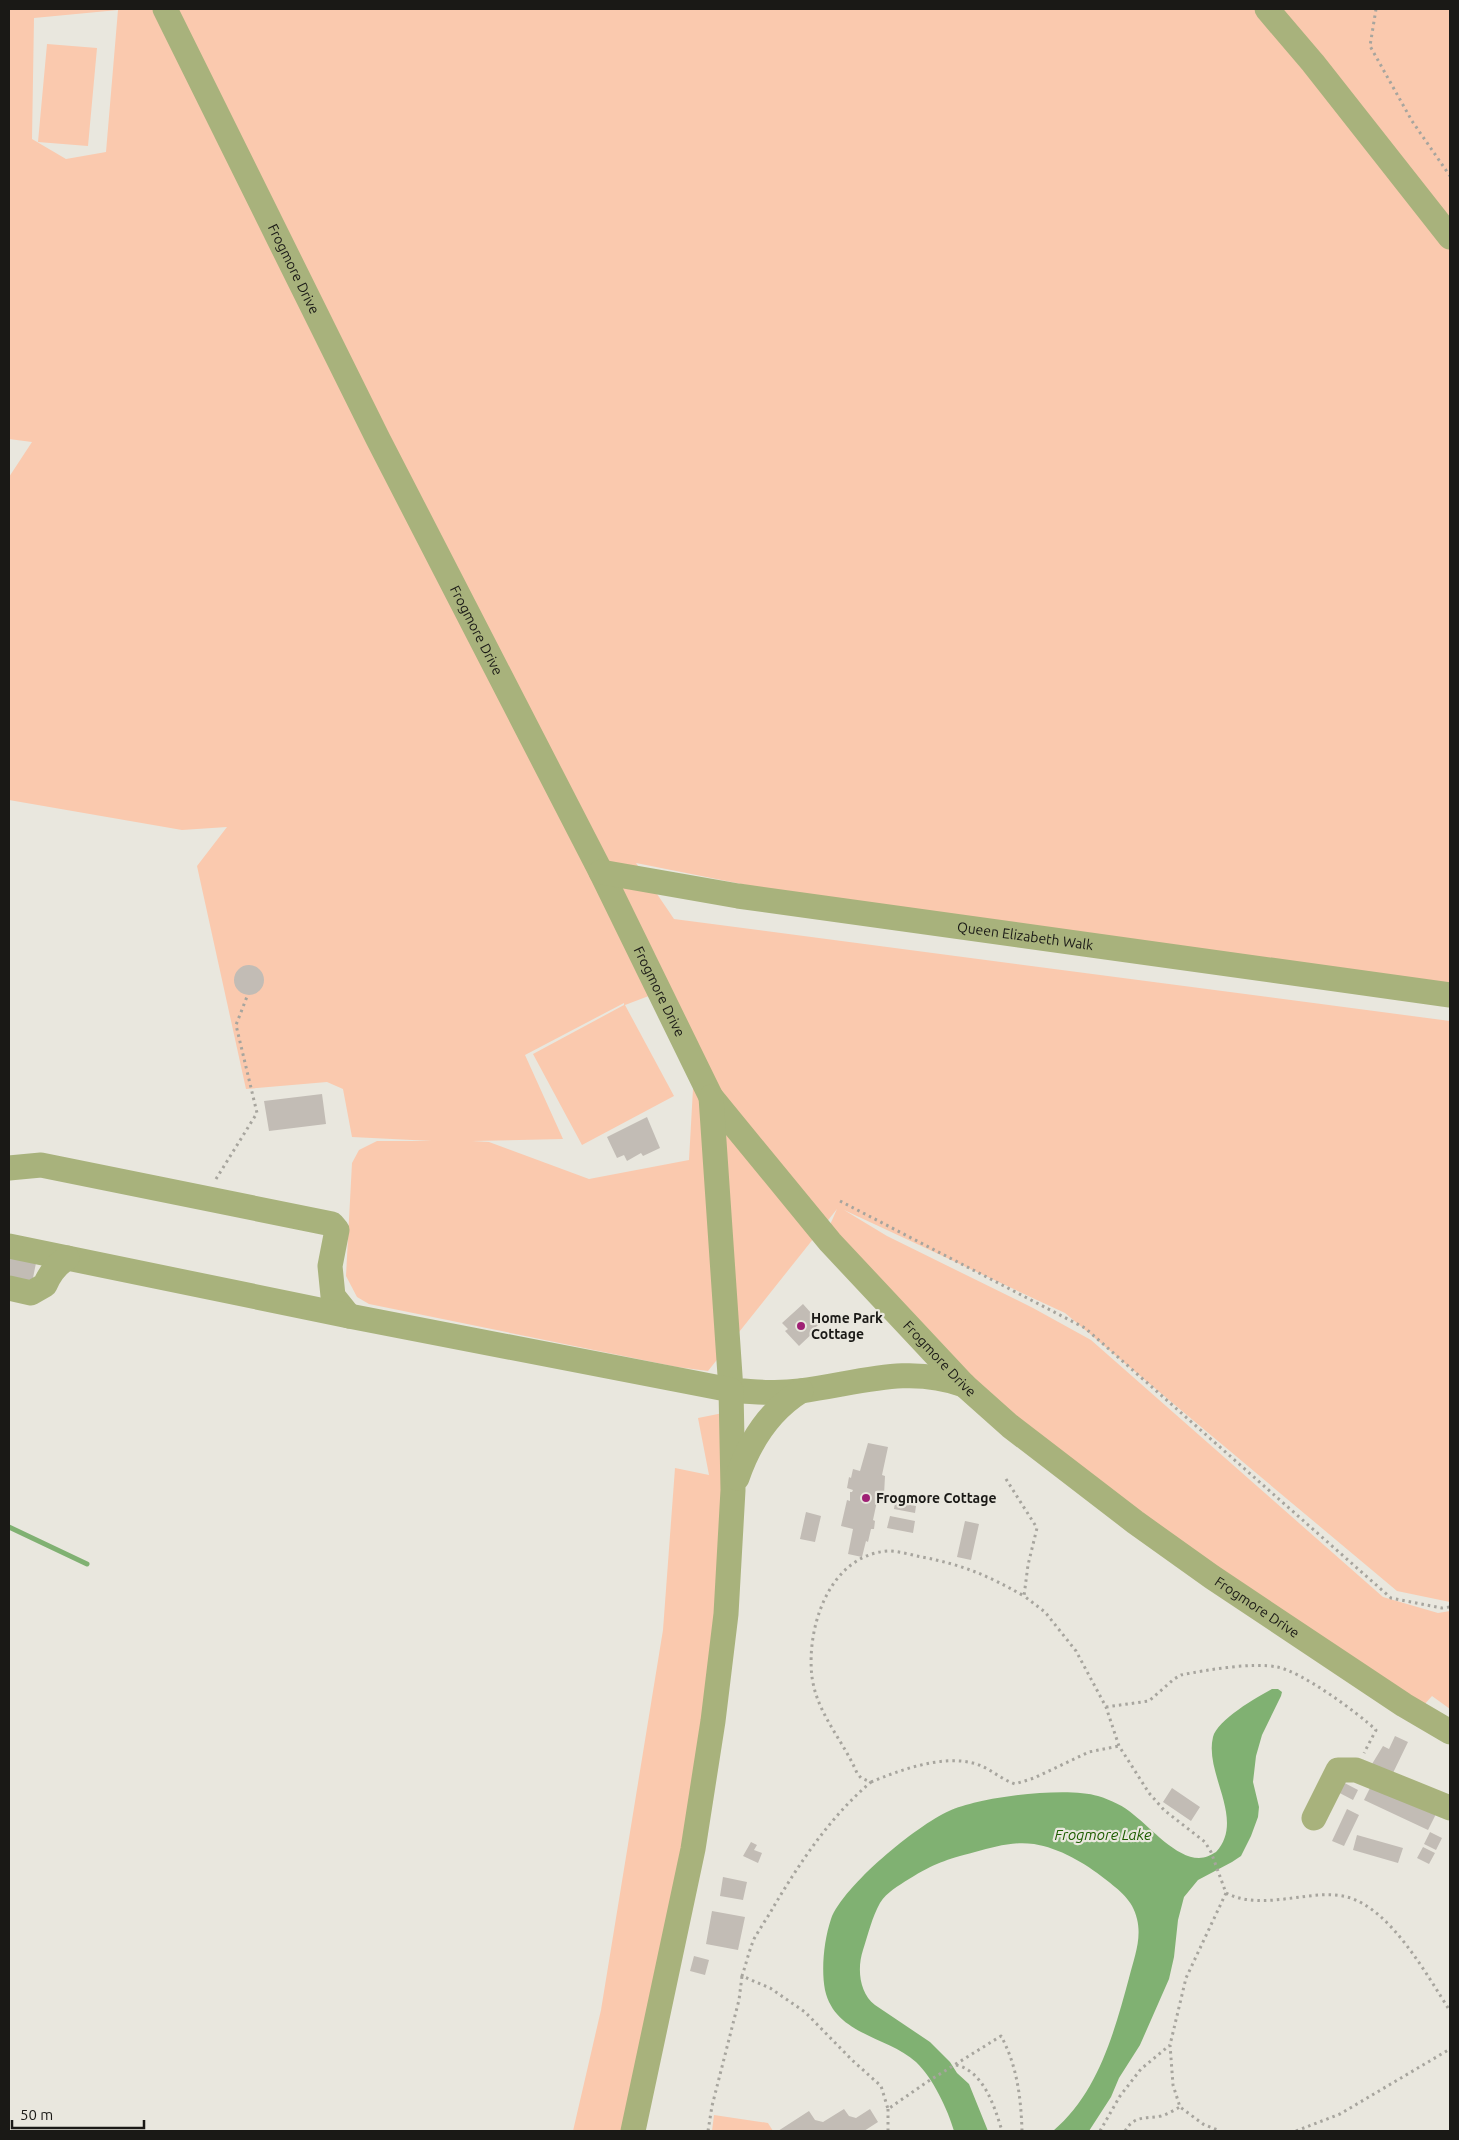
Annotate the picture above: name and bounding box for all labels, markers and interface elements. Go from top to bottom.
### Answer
street label: Frogmore Drive [265,221,323,316]
street label: Frogmore Drive [447,583,506,678]
street label: Queen Elizabeth Walk [956,919,1094,953]
street label: Frogmore Drive [631,944,688,1039]
place label: Home Park Cottage [811,1310,883,1342]
street label: Frogmore Drive [900,1317,979,1400]
marker: Home Park Cottage [795,1320,807,1332]
place label: Frogmore Cottage [876,1490,996,1506]
marker: Frogmore Cottage [860,1492,872,1504]
street label: Frogmore Drive [1212,1573,1302,1641]
water label: Frogmore Lake [1055,1826,1152,1843]
scale bar [12,2098,145,2130]
text: 50 m [20,2106,53,2123]

